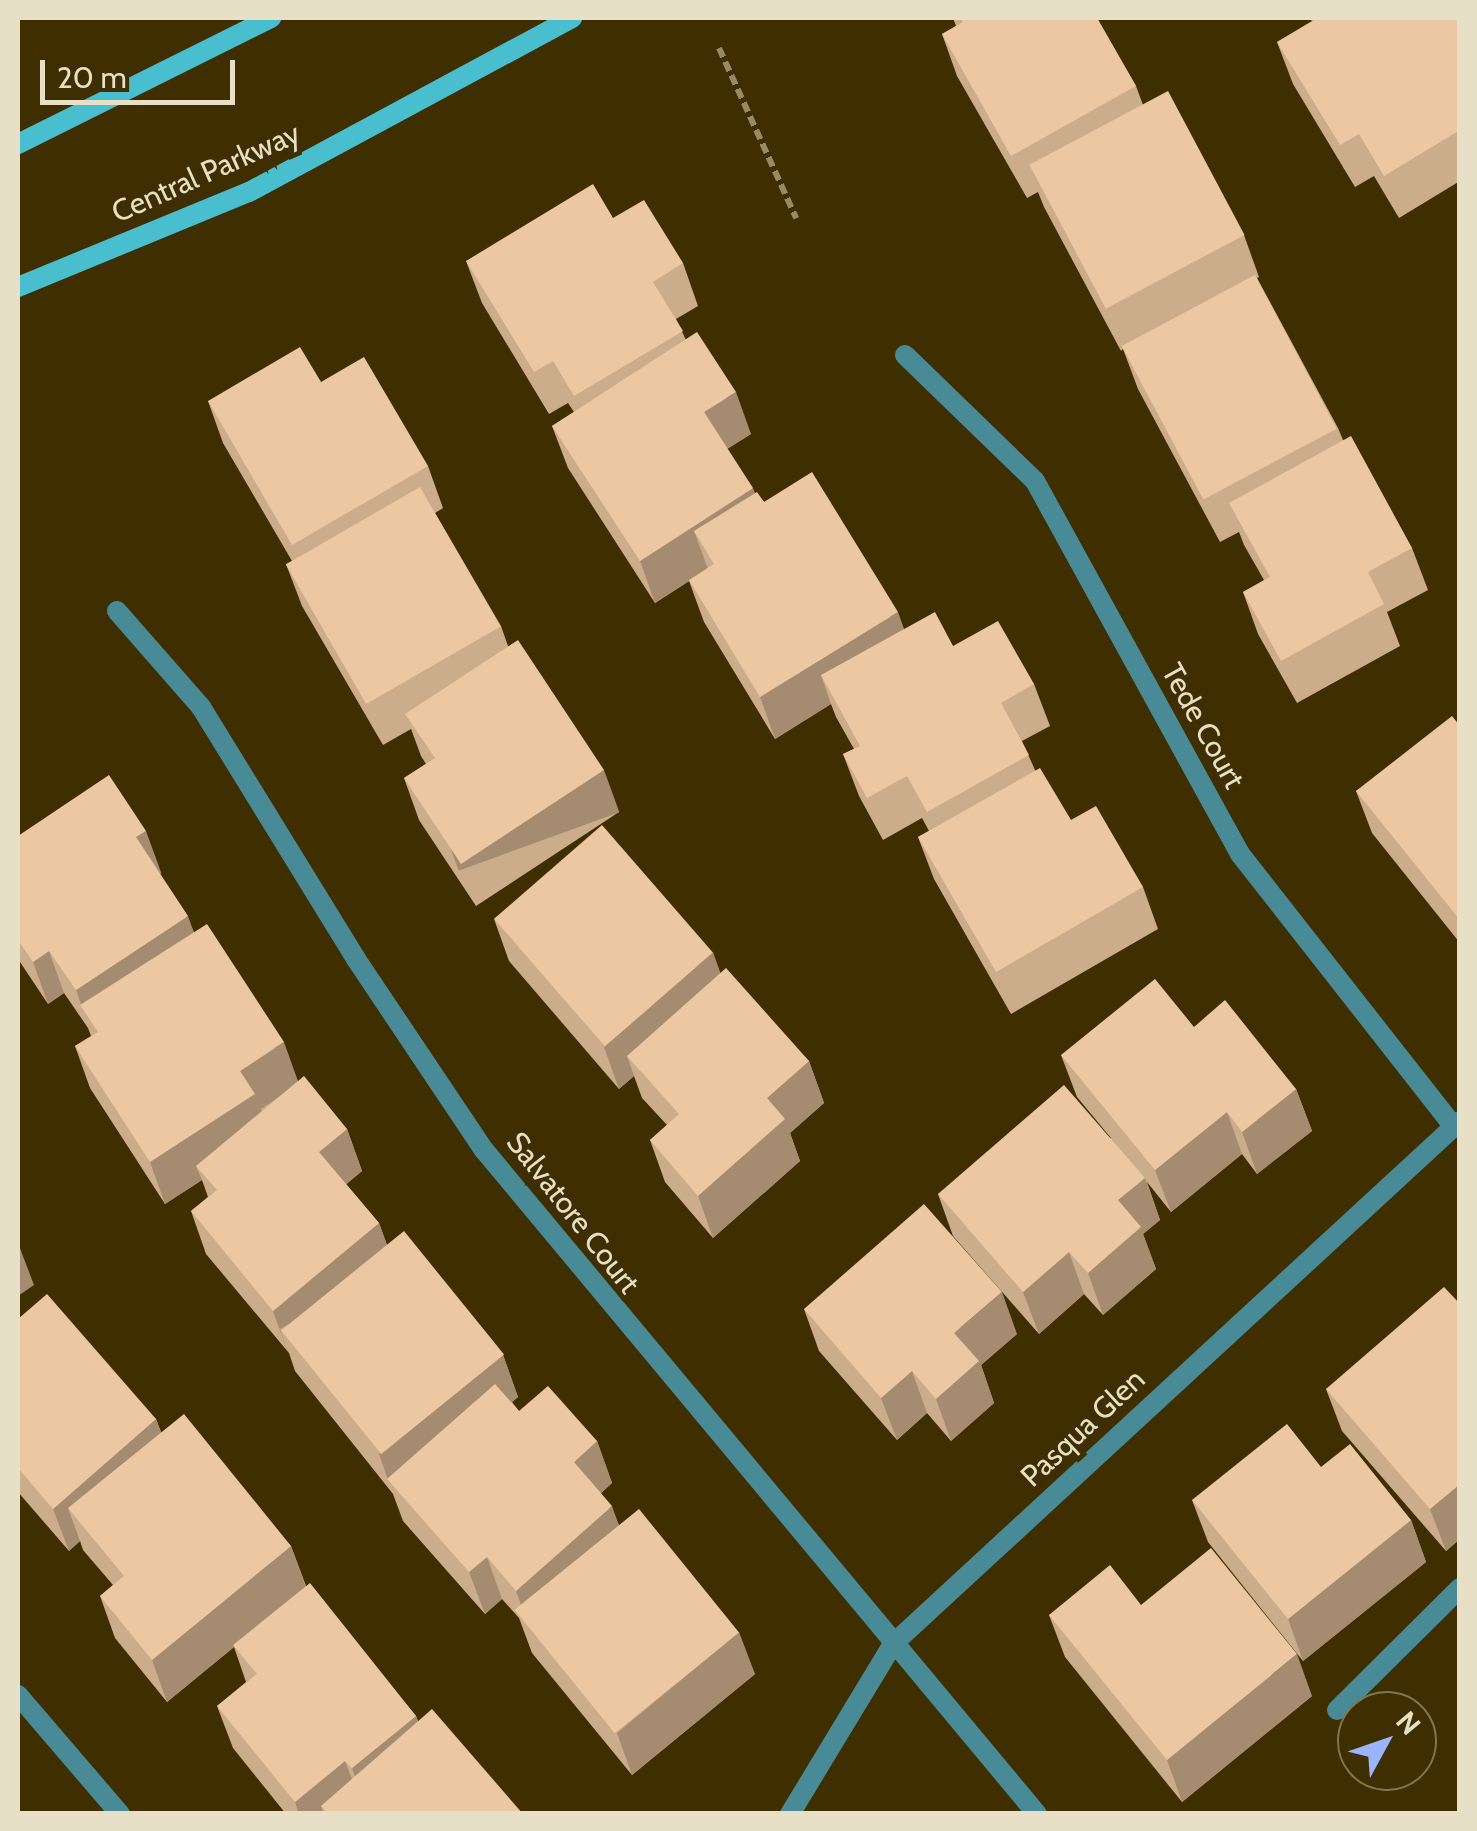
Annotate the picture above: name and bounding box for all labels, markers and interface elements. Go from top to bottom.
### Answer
scale bar [45,40,240,102]
text: 20 m [57,59,127,96]
street label: Central Parkway [106,115,306,231]
street label: Tede Court [1154,657,1252,795]
street label: Salvatore Court [499,1125,647,1301]
street label: Pasqua Glen [1014,1362,1152,1494]
north arrow [1337,1691,1437,1791]
text: N [1389,1704,1428,1742]

